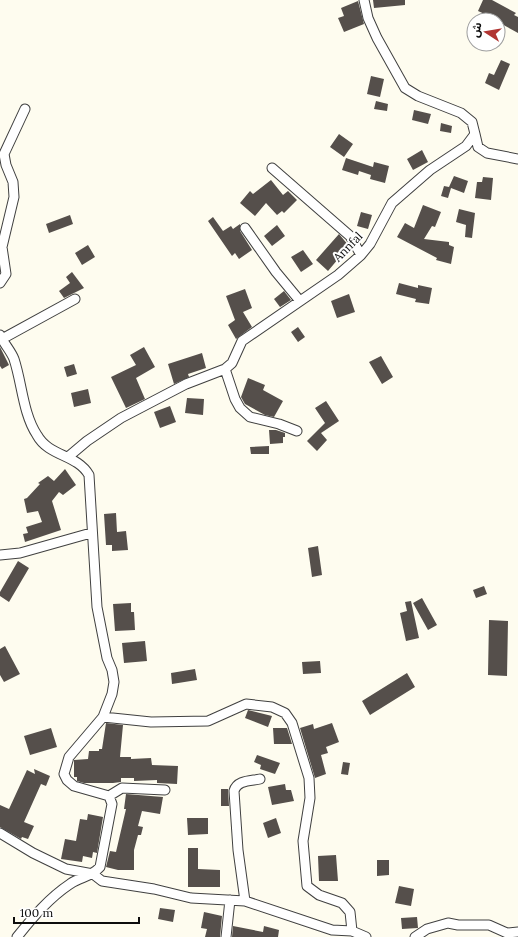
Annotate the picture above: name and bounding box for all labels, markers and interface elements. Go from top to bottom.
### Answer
north arrow [466,12,506,52]
text: ش [468,21,485,39]
street label: Annfal [329,229,365,265]
scale bar [14,899,139,925]
text: 100 m [20,905,53,920]

